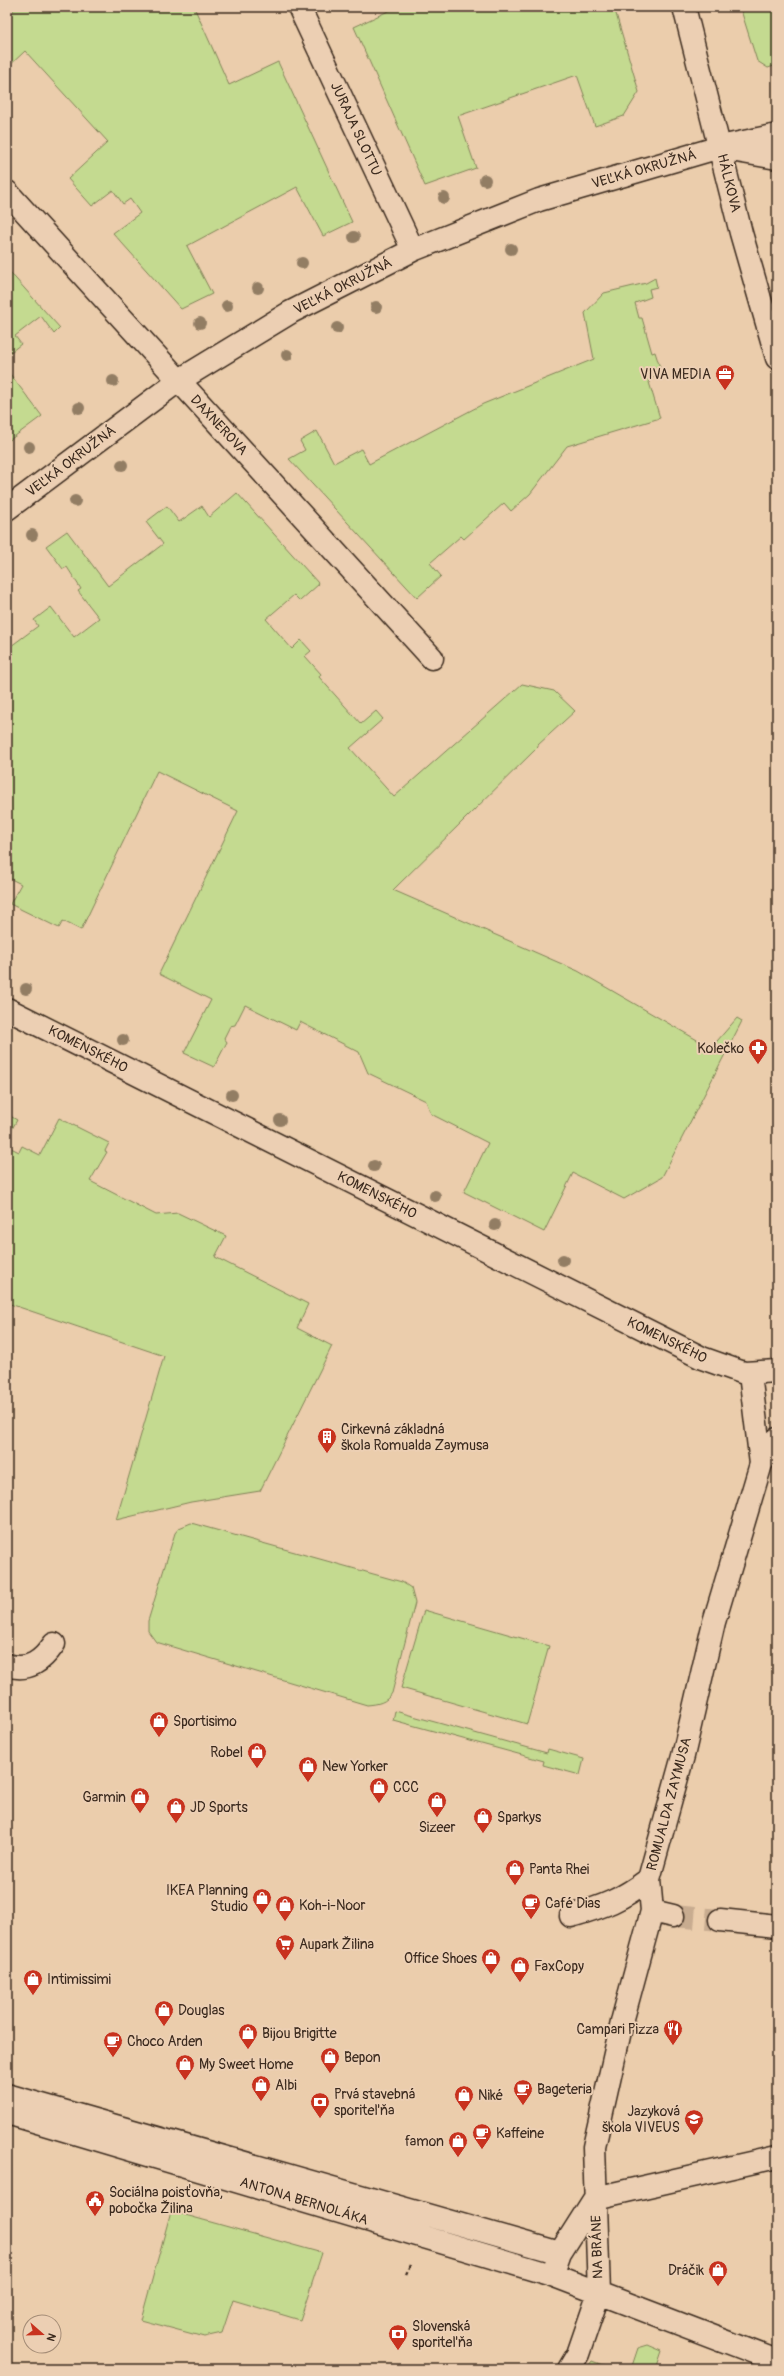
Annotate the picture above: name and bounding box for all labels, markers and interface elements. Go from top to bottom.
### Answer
street label: JURAJA SLOTTU [327,79,385,179]
street label: VEĽKÁ OKRUŽNÁ [589,145,698,192]
street label: HÁLKOVA [714,152,745,214]
street label: VEĽKÁ OKRUŽNÁ [291,253,395,318]
office icon: VIVA MEDIA [714,363,736,391]
place label: VIVA MEDIA [640,366,711,383]
street label: DAXNEROVA [187,391,251,459]
street label: VEĽKÁ OKRUŽNÁ [22,421,119,500]
street label: KOMENSKÉHO [46,1021,131,1076]
pharmacy icon: Kolečko [747,1037,769,1065]
place label: Kolečko [697,1040,744,1057]
street label: KOMENSKÉHO [335,1167,420,1222]
street label: KOMENSKÉHO [624,1312,710,1367]
place label: Cirkevná základná škola Romualda Zaymusa [341,1421,489,1454]
building icon: Cirkevná základná škola Romualda Zaymusa [316,1426,338,1454]
shop icon: Sportisimo [148,1710,170,1738]
place label: Sportisimo [173,1713,237,1730]
street label: ROMUALDA ZAYMUSA [643,1735,695,1873]
shop icon: Robel [246,1741,268,1769]
place label: Robel [210,1744,243,1761]
shop icon: New Yorker [297,1755,319,1783]
place label: New Yorker [322,1758,388,1775]
shop icon: CCC [368,1776,390,1804]
place label: CCC [393,1779,419,1796]
shop icon: Garmin [129,1786,151,1814]
place label: Garmin [83,1789,126,1806]
shop icon: Sizeer [426,1790,448,1818]
shop icon: JD Sports [165,1796,187,1824]
place label: JD Sports [190,1799,248,1816]
shop icon: Sparkys [472,1806,494,1834]
place label: Sparkys [497,1809,542,1826]
place label: Sizeer [419,1819,455,1836]
shop icon: Panta Rhei [504,1858,526,1886]
place label: Panta Rhei [529,1861,590,1878]
place label: IKEA Planning Studio [166,1882,248,1915]
shop icon: IKEA Planning Studio [251,1887,273,1915]
cafe icon: Café Dias [520,1892,542,1920]
shop icon: Koh-i-Noor [274,1894,296,1922]
place label: Café Dias [545,1895,601,1912]
place label: Koh-i-Noor [299,1897,365,1914]
supermarket icon: Aupark Žilina [274,1933,296,1961]
place label: Aupark Žilina [299,1936,374,1953]
shop icon: Office Shoes [480,1947,502,1975]
place label: Office Shoes [404,1950,478,1967]
shop icon: FaxCopy [509,1955,531,1983]
place label: FaxCopy [534,1958,584,1975]
shop icon: Intimissimi [22,1968,44,1996]
place label: Intimissimi [47,1971,112,1988]
shop icon: Douglas [153,1999,175,2027]
place label: Douglas [178,2002,225,2019]
restaurant icon: Campari Pizza [662,2018,684,2046]
place label: Campari Pizza [576,2021,659,2038]
shop icon: Bijou Brigitte [237,2022,259,2050]
place label: Bijou Brigitte [262,2025,337,2042]
cafe icon: Choco Arden [102,2030,124,2058]
place label: Choco Arden [127,2033,203,2050]
shop icon: Bepon [319,2046,341,2074]
place label: Bepon [344,2049,381,2066]
shop icon: My Sweet Home [174,2053,196,2081]
place label: My Sweet Home [199,2056,294,2073]
shop icon: Albi [250,2074,272,2102]
place label: Albi [275,2077,297,2094]
cafe icon: Bageteria [512,2078,534,2106]
place label: Bageteria [537,2081,592,2098]
shop icon: Niké [453,2084,475,2112]
place label: Prvá stavebná sporiteľňa [334,2086,415,2119]
place label: Niké [478,2087,503,2104]
bank icon: Prvá stavebná sporiteľňa [309,2091,331,2119]
place label: Jazyková škola VIVEUS [602,2103,680,2136]
school or university icon: Jazyková škola VIVEUS [683,2108,705,2136]
cafe icon: Kaffeine [471,2122,493,2150]
place label: Kaffeine [496,2125,544,2142]
shop icon: famon [447,2130,469,2158]
place label: famon [405,2133,444,2150]
street label: ANTONA BERNOLÁKA [238,2172,371,2229]
place label: Sociálna poisťovňa, pobočka Žilina [109,2184,223,2217]
public building icon: Sociálna poisťovňa, pobočka Žilina [84,2189,106,2217]
street label: NA BRÁNE [586,2215,607,2279]
shop icon: Dráčik [707,2259,729,2287]
place label: Dráčik [668,2262,704,2279]
north arrow [22,2314,62,2354]
place label: Slovenská sporiteľňa [412,2318,473,2351]
bank icon: Slovenská sporiteľňa [387,2323,409,2351]
text: N [43,2332,58,2343]

